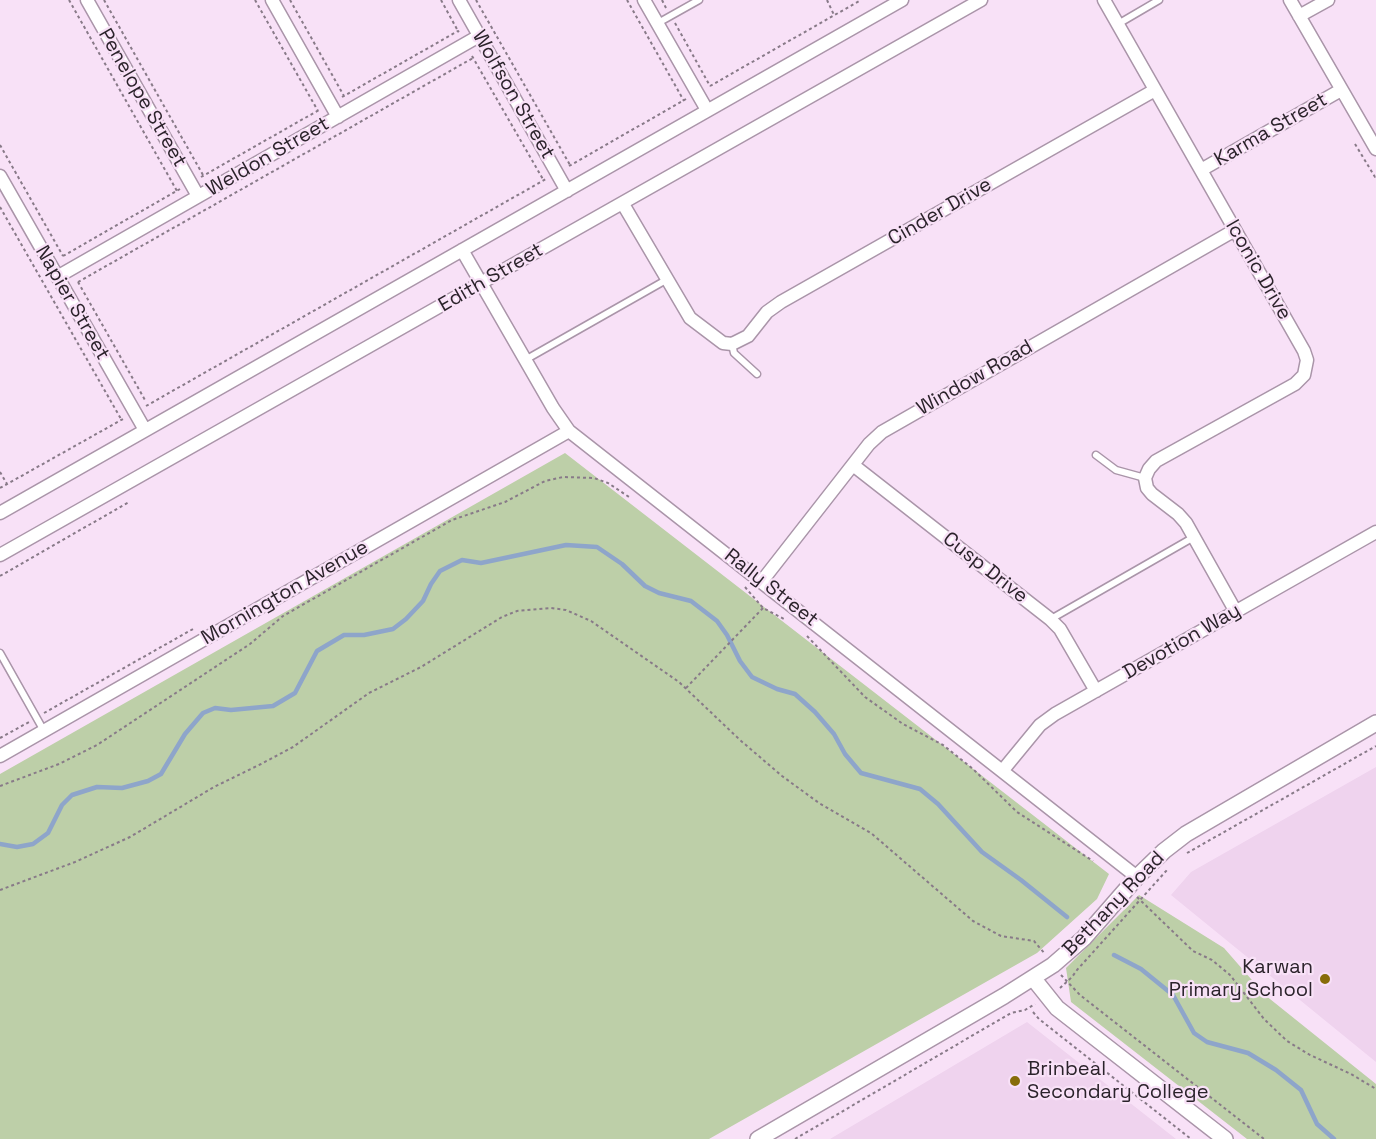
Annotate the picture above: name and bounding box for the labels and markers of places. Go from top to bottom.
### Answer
place label: Karwan Primary School [1169,956,1313,1003]
marker: Karwan Primary School [1318,972,1332,986]
place label: Brinbeal Secondary College [1027,1058,1208,1105]
marker: Brinbeal Secondary College [1008,1074,1022,1088]

